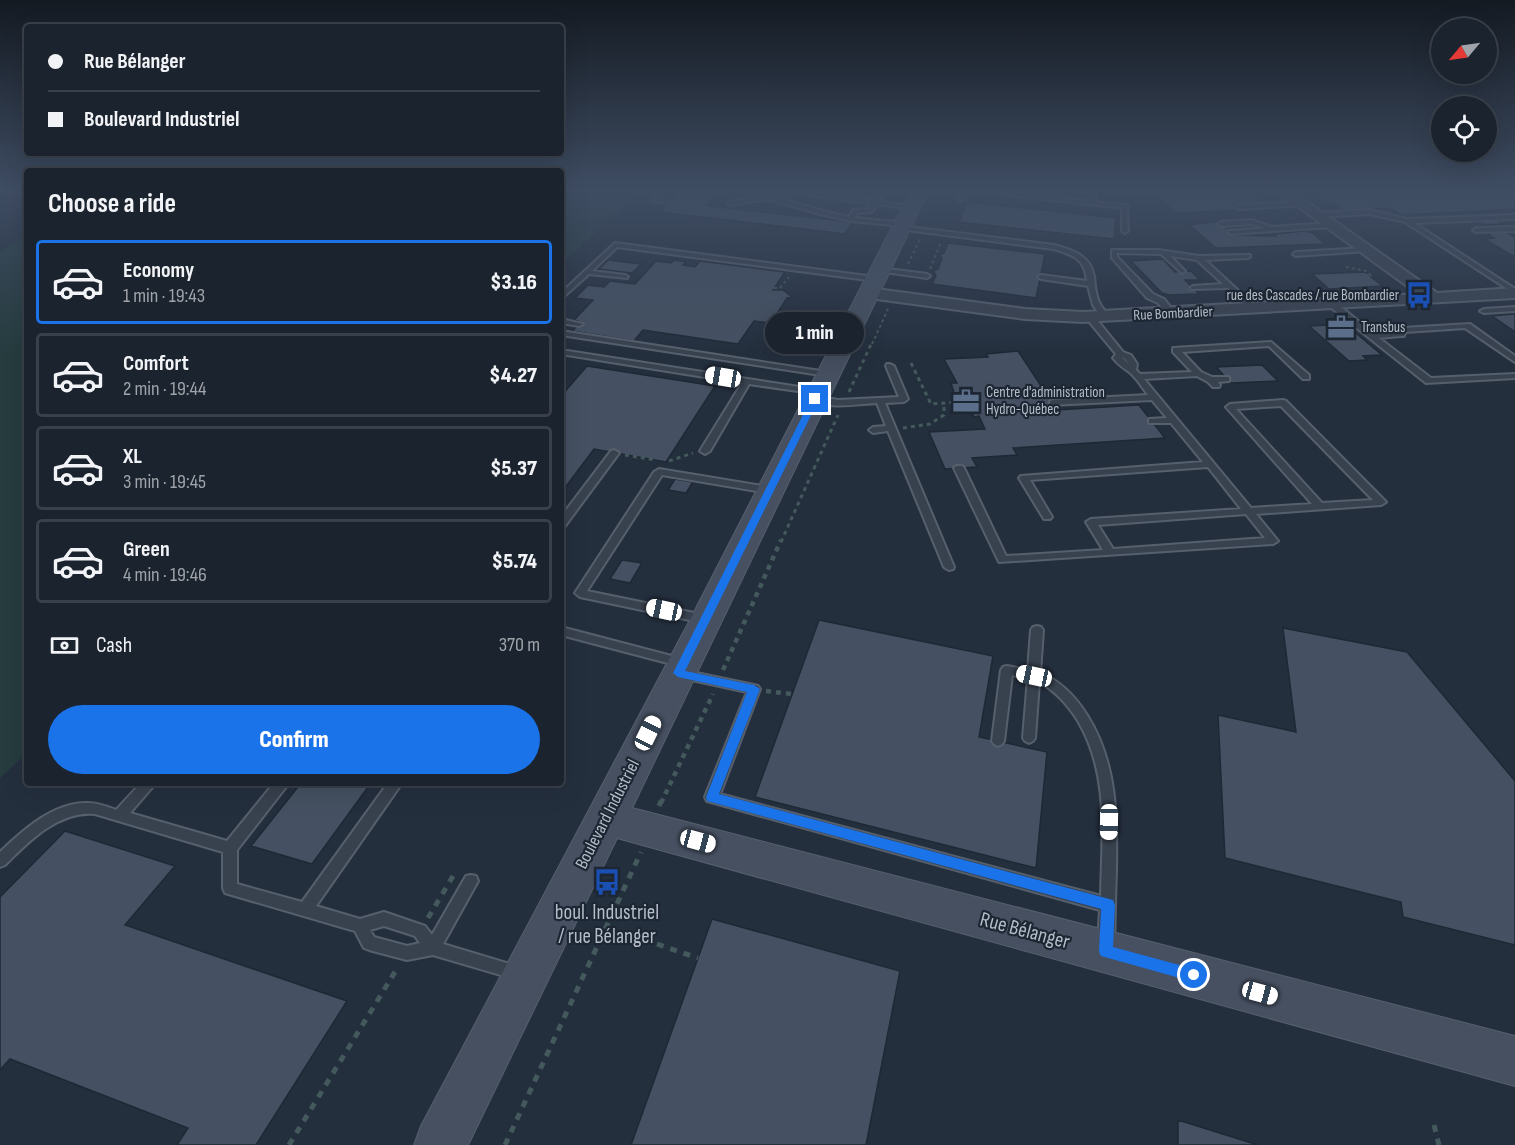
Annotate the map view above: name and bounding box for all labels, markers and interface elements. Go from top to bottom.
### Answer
north arrow [1431,18,1497,84]
map controls [1431,18,1497,162]
text: Rue Bélanger [84,48,186,75]
button: locate [1431,96,1497,162]
text: Boulevard Industriel [84,106,240,133]
text: Choose a ride [48,188,176,220]
icon: car [51,255,105,309]
text: Economy [123,257,194,284]
text: $3.16 [490,269,537,296]
bus stop icon: rue des Cascades / rue Bombardier [1404,280,1434,310]
text: 1 min · 19:43 [123,284,205,308]
place label: rue des Cascades / rue Bombardier [1226,286,1400,305]
street label: Rue Bombardier [1133,302,1214,325]
callout: 1 min [766,312,864,354]
office icon: Transbus [1326,312,1356,342]
place label: Transbus [1361,318,1406,337]
text: 1 min [795,321,834,345]
icon: car [51,348,105,402]
text: Comfort [123,350,189,377]
text: $4.27 [489,362,537,389]
car [704,365,742,389]
text: 2 min · 19:44 [123,377,206,401]
place label: Centre d'administration Hydro-Québec [986,383,1105,419]
route end [801,385,828,412]
office icon: Centre d'administration Hydro-Québec [951,386,981,416]
icon: car [51,441,105,495]
text: XL [123,443,142,470]
text: $5.37 [490,455,537,482]
text: 3 min · 19:45 [123,470,206,494]
icon: car [51,534,105,588]
text: Green [123,536,170,563]
text: $5.74 [492,548,537,575]
text: 4 min · 19:46 [123,563,207,587]
car [645,597,683,623]
icon: cash [48,629,81,662]
text: Cash [96,632,132,659]
text: 370 m [499,633,540,657]
car [1015,663,1053,689]
button: Confirm [48,705,540,774]
car [632,713,664,753]
street label: Boulevard Industriel [571,756,644,872]
car [1100,804,1118,840]
car [678,828,718,854]
bus stop icon: boul. Industriel / rue Bélanger [592,867,622,897]
place label: boul. Industriel / rue Bélanger [555,900,659,949]
street label: Rue Bélanger [977,907,1072,954]
route start [1180,961,1207,988]
car [1240,980,1280,1006]

